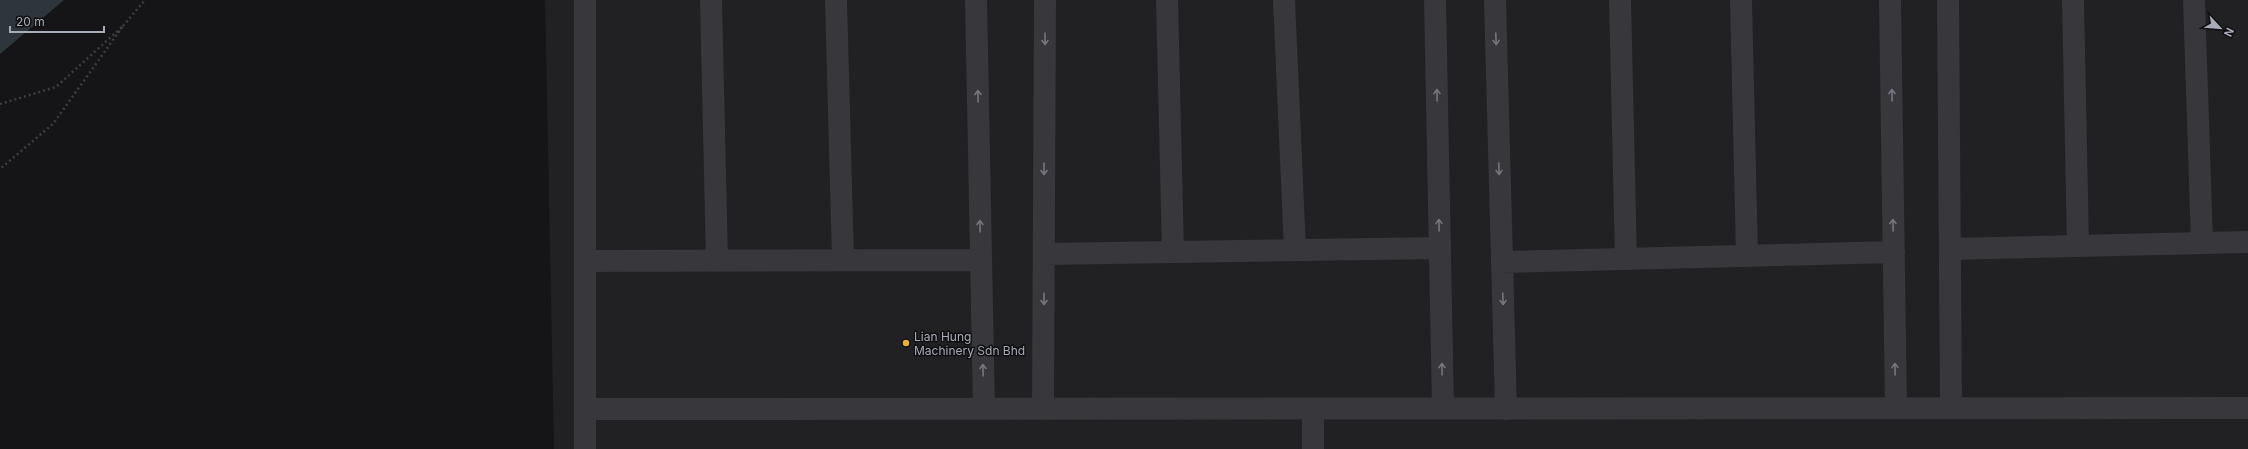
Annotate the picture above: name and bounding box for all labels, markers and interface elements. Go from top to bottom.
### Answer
scale bar [10,8,104,34]
north arrow [2200,8,2240,48]
text: 20 m [16,14,45,29]
text: N [2221,26,2237,39]
one-way arrow [1041,32,1049,45]
one-way arrow [1492,32,1500,45]
one-way arrow [1433,89,1441,102]
one-way arrow [1888,89,1896,102]
one-way arrow [974,90,982,103]
one-way arrow [1040,162,1048,175]
one-way arrow [1495,162,1503,175]
one-way arrow [1435,219,1443,232]
one-way arrow [1889,219,1897,232]
one-way arrow [977,220,984,233]
one-way arrow [1040,292,1048,305]
one-way arrow [1499,292,1507,305]
place label: Lian Hung Machinery Sdn Bhd [914,329,1025,358]
marker: Lian Hung Machinery Sdn Bhd [901,338,911,348]
one-way arrow [1438,363,1446,376]
one-way arrow [1892,363,1899,376]
one-way arrow [980,364,987,377]

